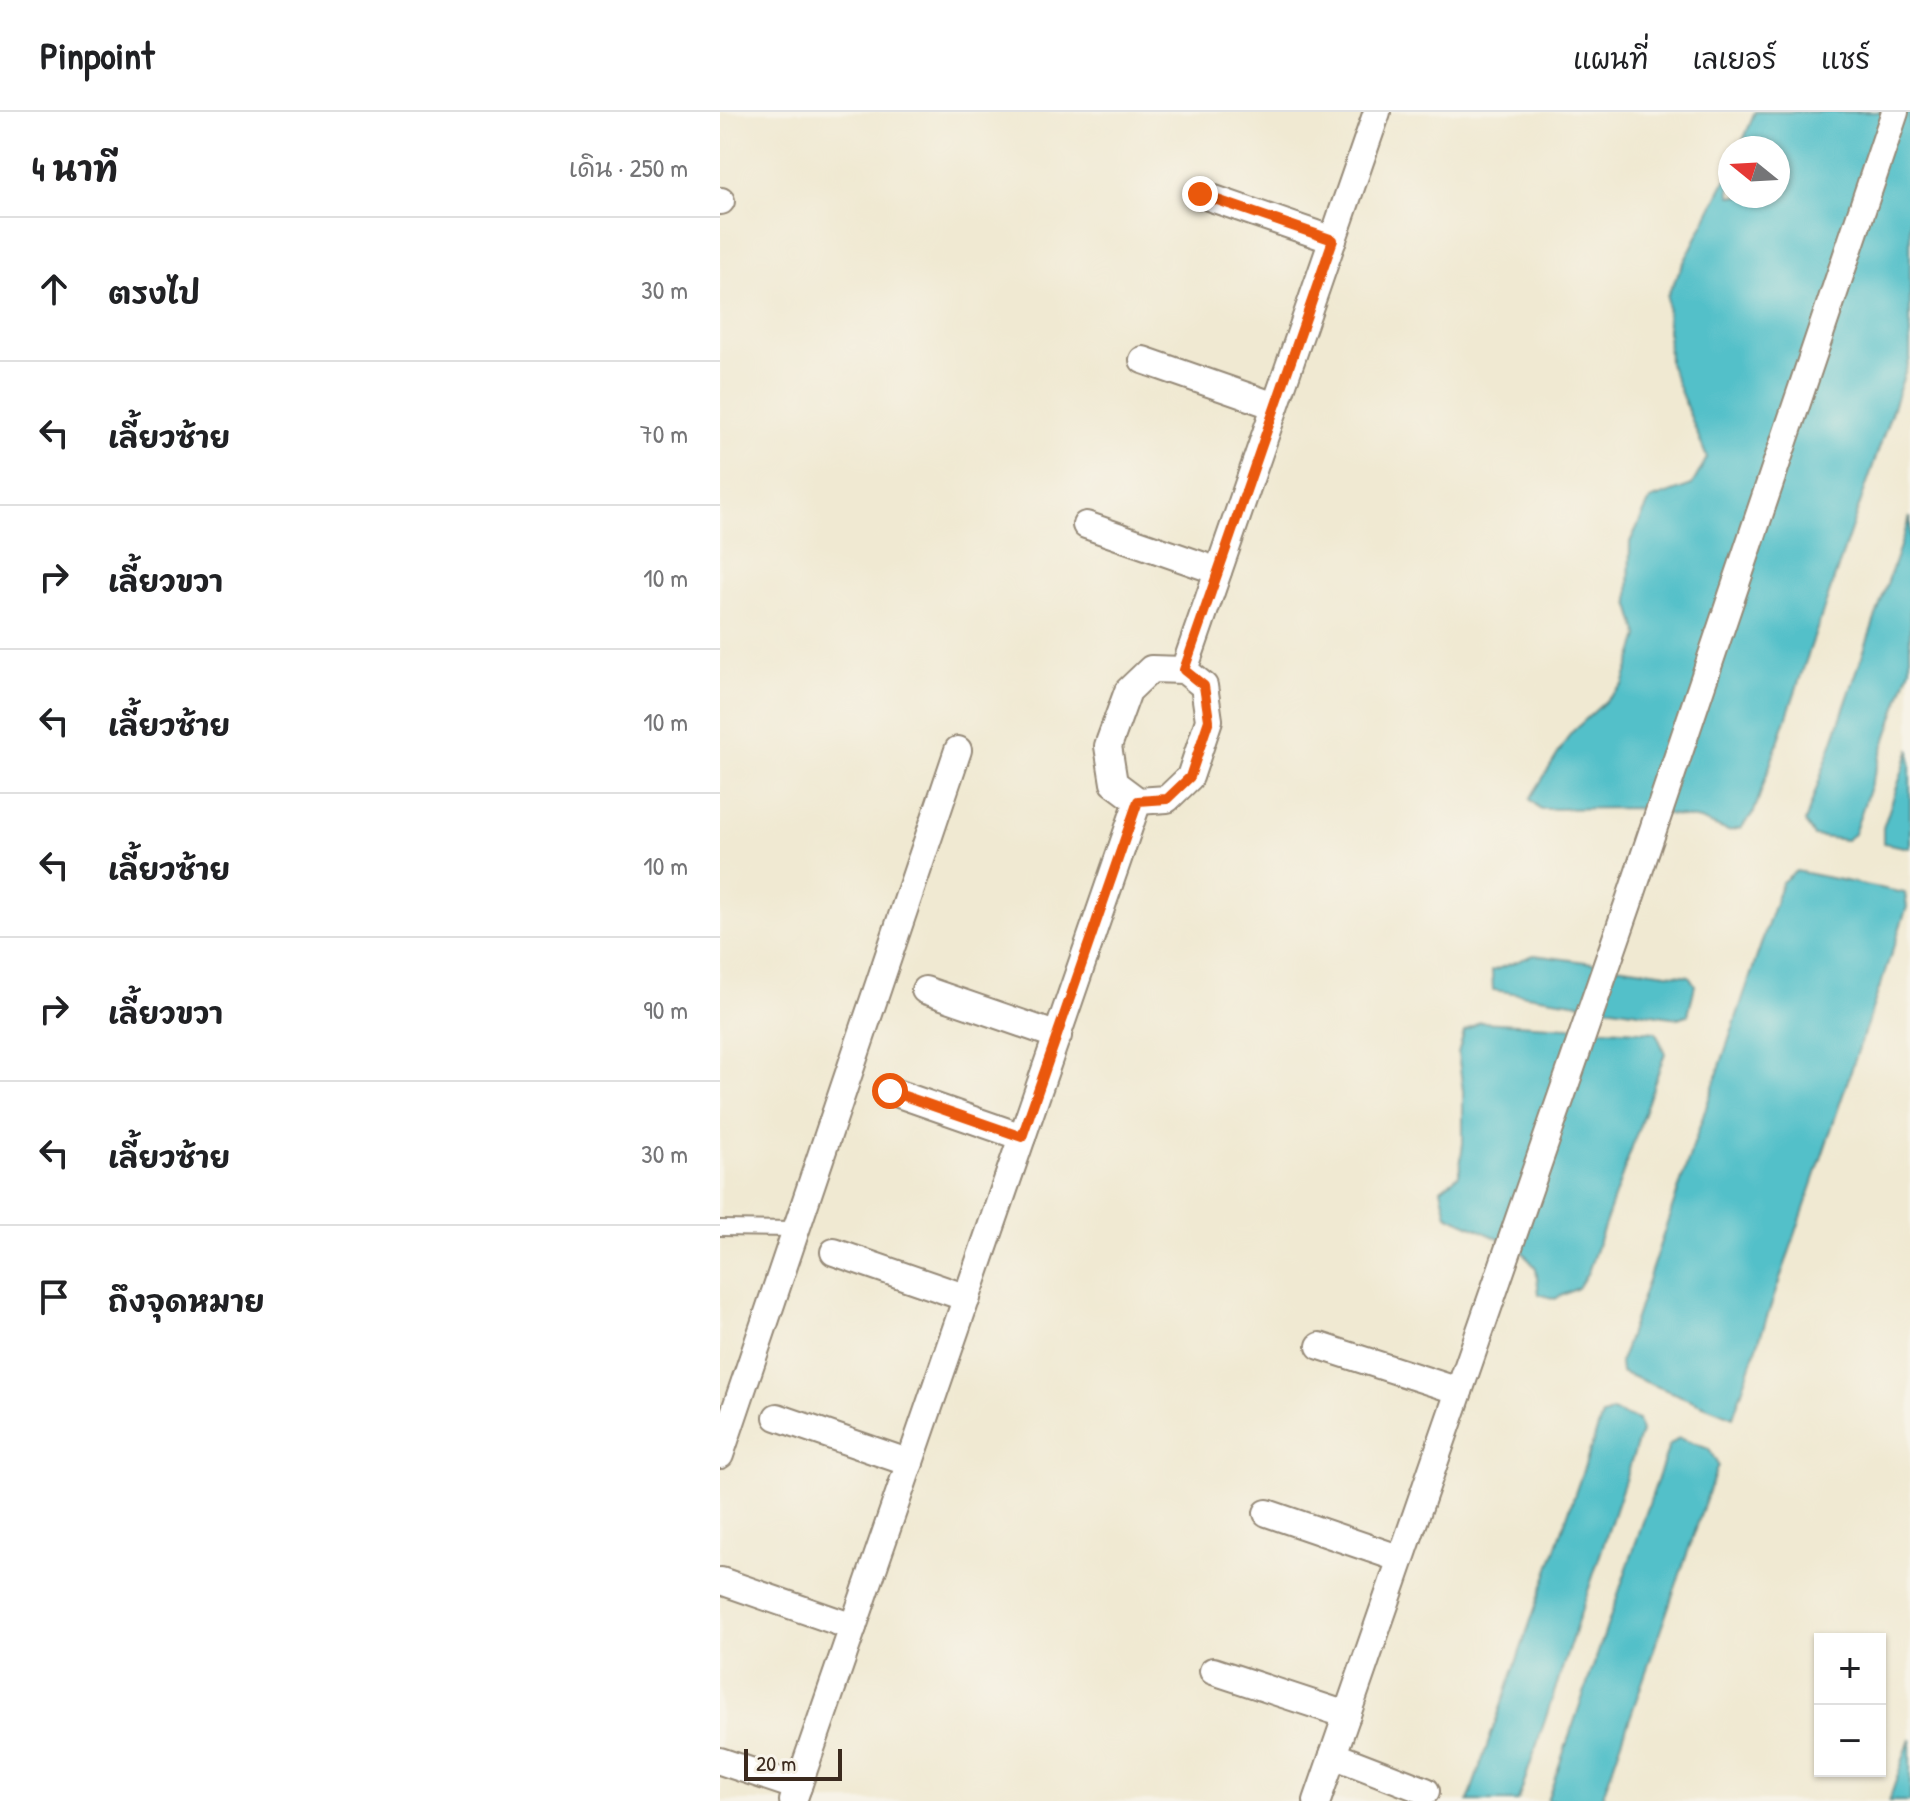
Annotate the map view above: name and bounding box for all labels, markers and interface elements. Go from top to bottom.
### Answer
text: Pinpoint [40,29,154,81]
text: แผนที่ [1573,40,1648,78]
text: เลเยอร์ [1692,40,1777,78]
text: แชร์ [1821,40,1870,78]
north arrow [1718,136,1790,208]
text: 4 นาที [32,146,118,192]
text: เดิน · 250 m [569,150,688,185]
route end [1182,176,1218,212]
icon: ahead [32,267,76,311]
text: 30 m [641,272,688,307]
text: ตรงไป [108,273,200,313]
icon: left [32,411,76,455]
text: 70 m [640,416,688,451]
text: เลี้ยวซ้าย [108,417,230,457]
icon: right [32,555,76,599]
text: 10 m [643,560,688,595]
text: เลี้ยวขวา [108,561,223,601]
icon: left [32,699,76,743]
text: 10 m [643,704,688,739]
text: เลี้ยวซ้าย [108,705,230,745]
icon: left [32,843,76,887]
text: 10 m [643,848,688,883]
text: เลี้ยวซ้าย [108,849,230,889]
icon: right [32,987,76,1031]
text: 90 m [643,992,688,1027]
text: เลี้ยวขวา [108,993,223,1033]
route start [872,1073,908,1109]
icon: left [32,1131,76,1175]
text: 30 m [641,1136,688,1171]
text: เลี้ยวซ้าย [108,1137,230,1177]
icon: arrive [32,1275,76,1319]
text: ถึงจุดหมาย [108,1281,265,1321]
map controls [1814,1633,1886,1777]
button: + [1814,1633,1886,1705]
button: − [1814,1705,1886,1777]
scale bar [744,1745,842,1781]
text: 20 m [756,1748,796,1778]

